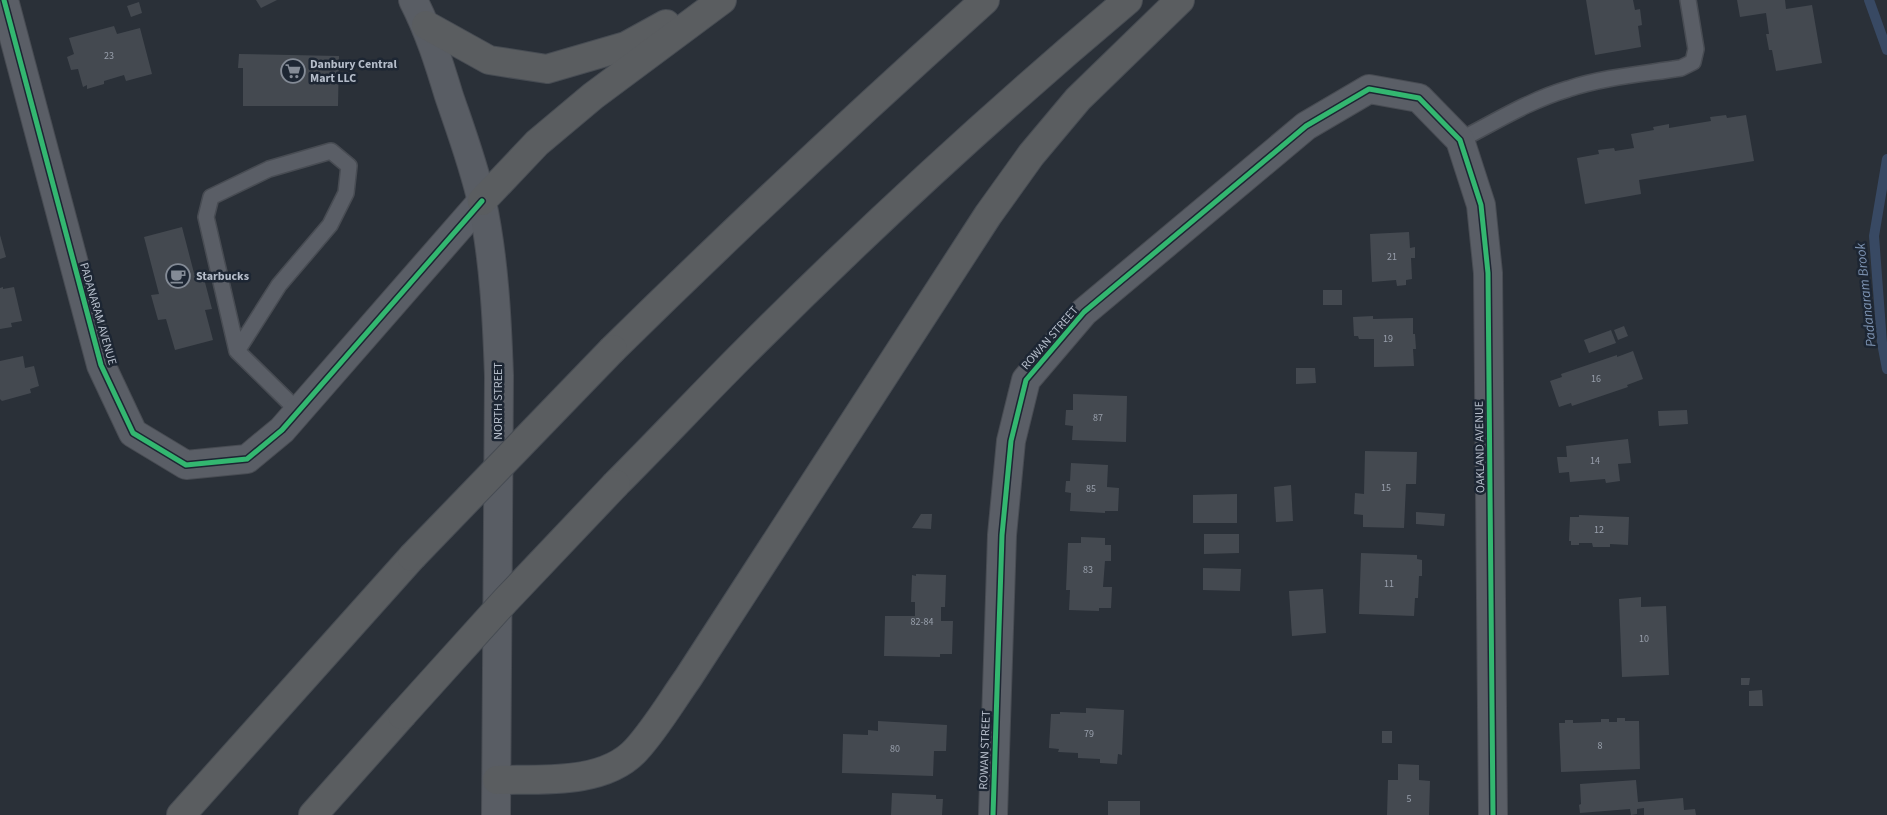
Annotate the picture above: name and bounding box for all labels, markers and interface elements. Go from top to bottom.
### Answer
house number: 23 [104,49,114,63]
place label: Danbury Central Mart LLC [310,56,397,87]
supermarket icon: Danbury Central Mart LLC [280,58,306,84]
water label: Padanaram Brook [1851,242,1881,348]
house number: 21 [1387,250,1397,264]
street label: PADANARAM AVENUE [75,261,121,367]
cafe icon: Starbucks [165,263,191,289]
place label: Starbucks [196,268,249,285]
street label: ROWAN STREET [1018,302,1083,374]
house number: 19 [1383,332,1393,346]
street label: NORTH STREET [490,362,507,440]
house number: 16 [1591,372,1601,386]
street label: OAKLAND AVENUE [1471,401,1489,493]
house number: 87 [1093,411,1103,425]
house number: 14 [1590,454,1600,468]
house number: 15 [1381,481,1391,495]
house number: 85 [1086,482,1096,496]
house number: 12 [1594,523,1604,537]
house number: 83 [1083,563,1093,577]
house number: 11 [1384,577,1394,591]
house number: 82-84 [911,615,934,629]
house number: 10 [1639,632,1649,646]
street label: ROWAN STREET [975,709,995,790]
house number: 79 [1084,727,1094,741]
house number: 8 [1598,739,1603,753]
house number: 80 [890,742,900,756]
house number: 5 [1407,792,1412,806]

